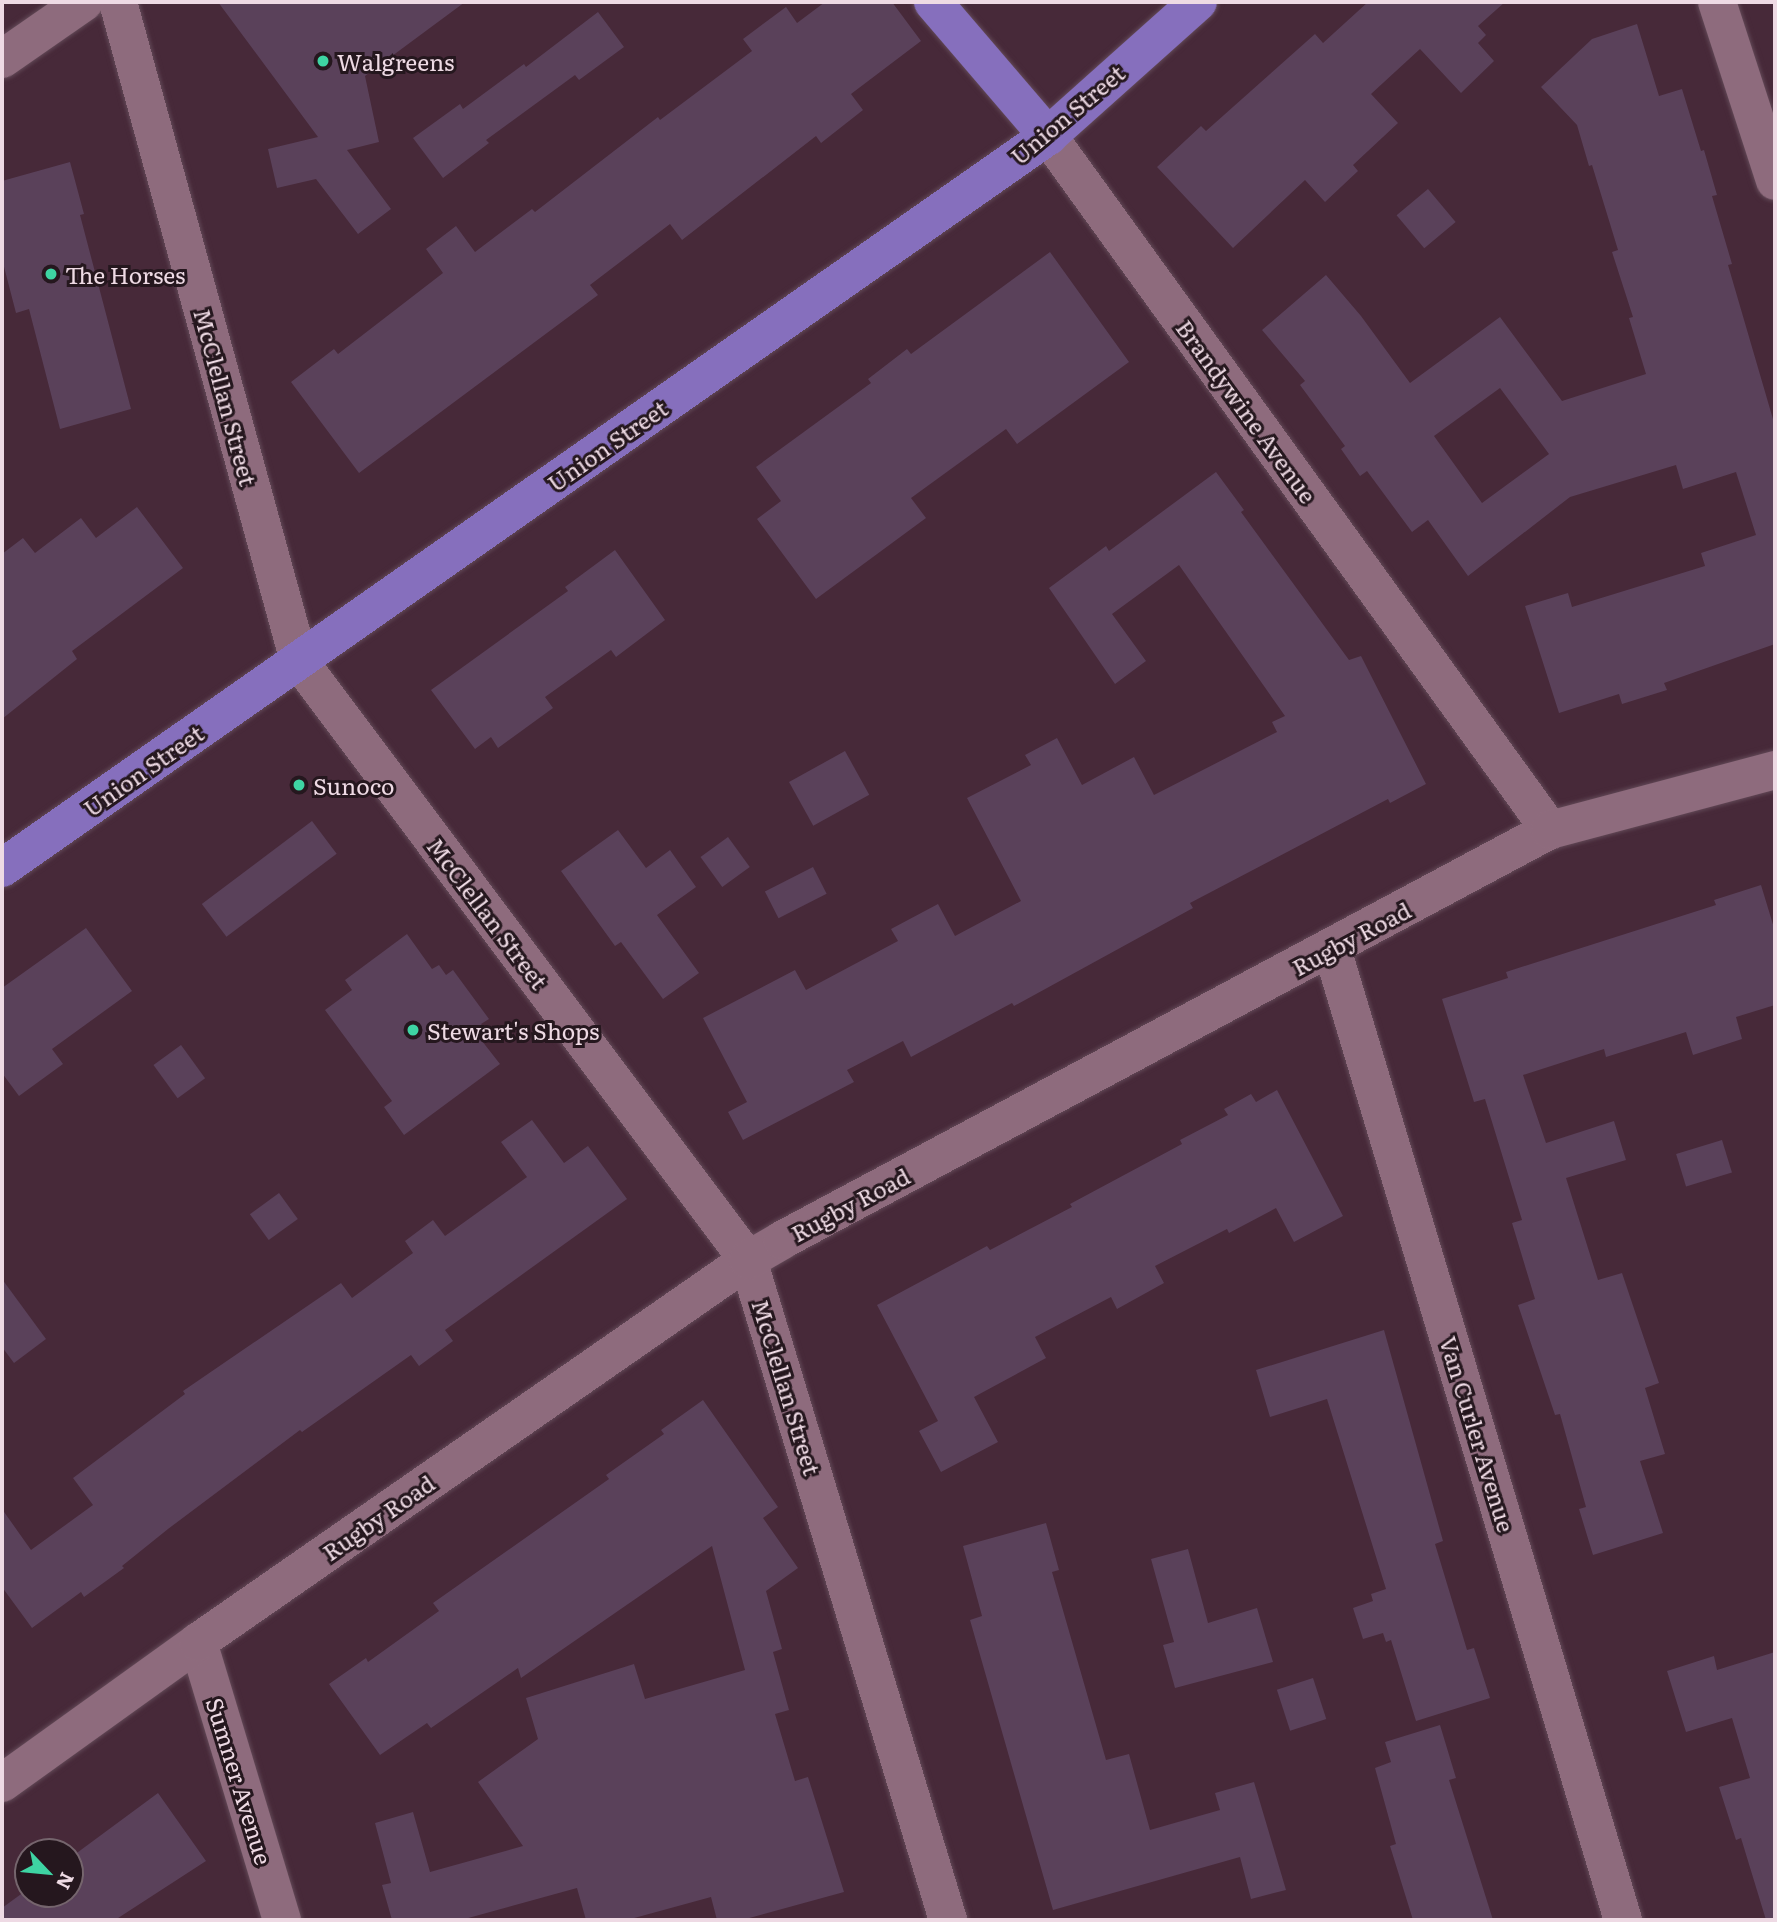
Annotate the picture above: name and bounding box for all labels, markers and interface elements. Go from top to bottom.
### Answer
place label: Walgreens [337,47,454,75]
marker: Walgreens [315,53,331,69]
street label: Union Street [1005,58,1129,170]
place label: The Horses [65,260,185,288]
marker: The Horses [43,266,59,282]
street label: McClellan Street [189,305,263,489]
street label: Brandywine Avenue [1171,314,1323,508]
street label: Union Street [542,394,672,496]
street label: Union Street [78,719,208,821]
place label: Sunoco [313,771,395,799]
marker: Sunoco [291,777,307,793]
street label: McClellan Street [422,832,554,994]
street label: Rugby Road [1287,895,1415,981]
place label: Stewart's Shops [427,1016,599,1044]
marker: Stewart's Shops [405,1022,421,1038]
street label: Rugby Road [786,1161,914,1247]
street label: McClellan Street [747,1296,827,1478]
street label: Van Curler Avenue [1435,1333,1521,1535]
street label: Rugby Road [317,1468,439,1566]
street label: Sumner Avenue [201,1694,279,1868]
north arrow [14,1838,84,1908]
text: N [50,1868,82,1895]

